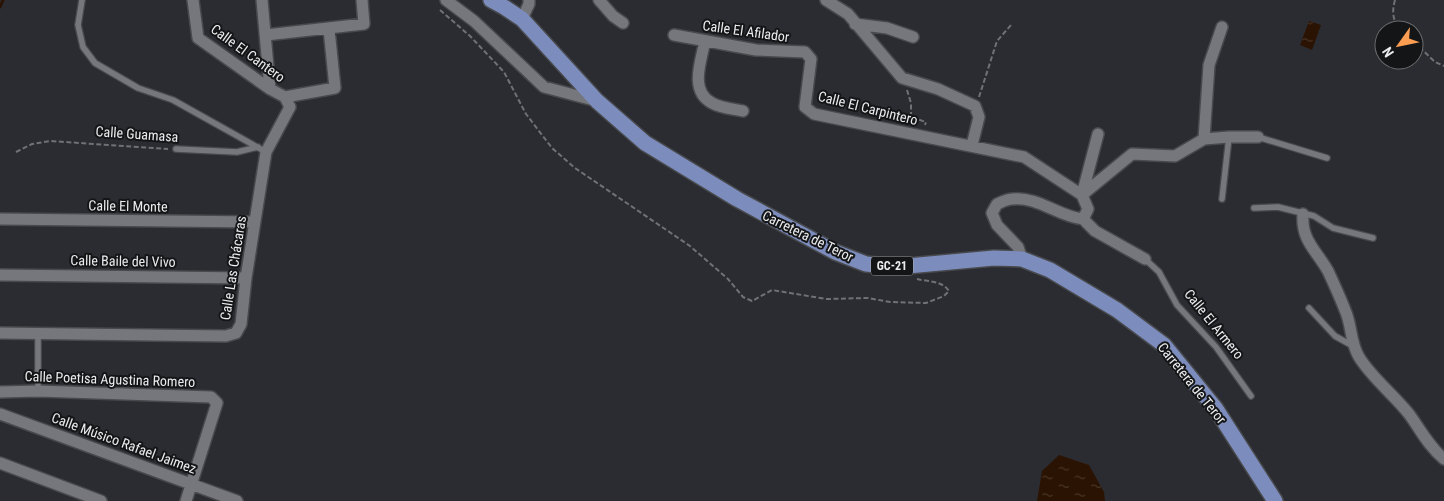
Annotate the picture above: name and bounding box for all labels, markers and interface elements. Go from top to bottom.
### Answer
street label: Calle El Afilador [702,17,790,45]
north arrow [1374,20,1424,70]
street label: Calle El Cantero [208,21,288,85]
text: N [1379,44,1397,60]
street label: Calle El Carpintero [817,88,919,128]
street label: Calle Guamasa [95,123,179,145]
street label: Calle El Monte [88,197,168,215]
street label: Carretera de Teror [760,207,856,265]
street label: Calle Las Chácaras [217,215,249,321]
street label: Calle Baile del Vivo [70,252,176,270]
road number: GC-21 [871,256,913,276]
street label: Calle El Armero [1181,286,1247,362]
street label: Carretera de Teror [1155,339,1229,427]
street label: Calle Poetisa Agustina Romero [24,368,196,390]
street label: Calle Músico Rafael Jaimez [50,409,198,477]

